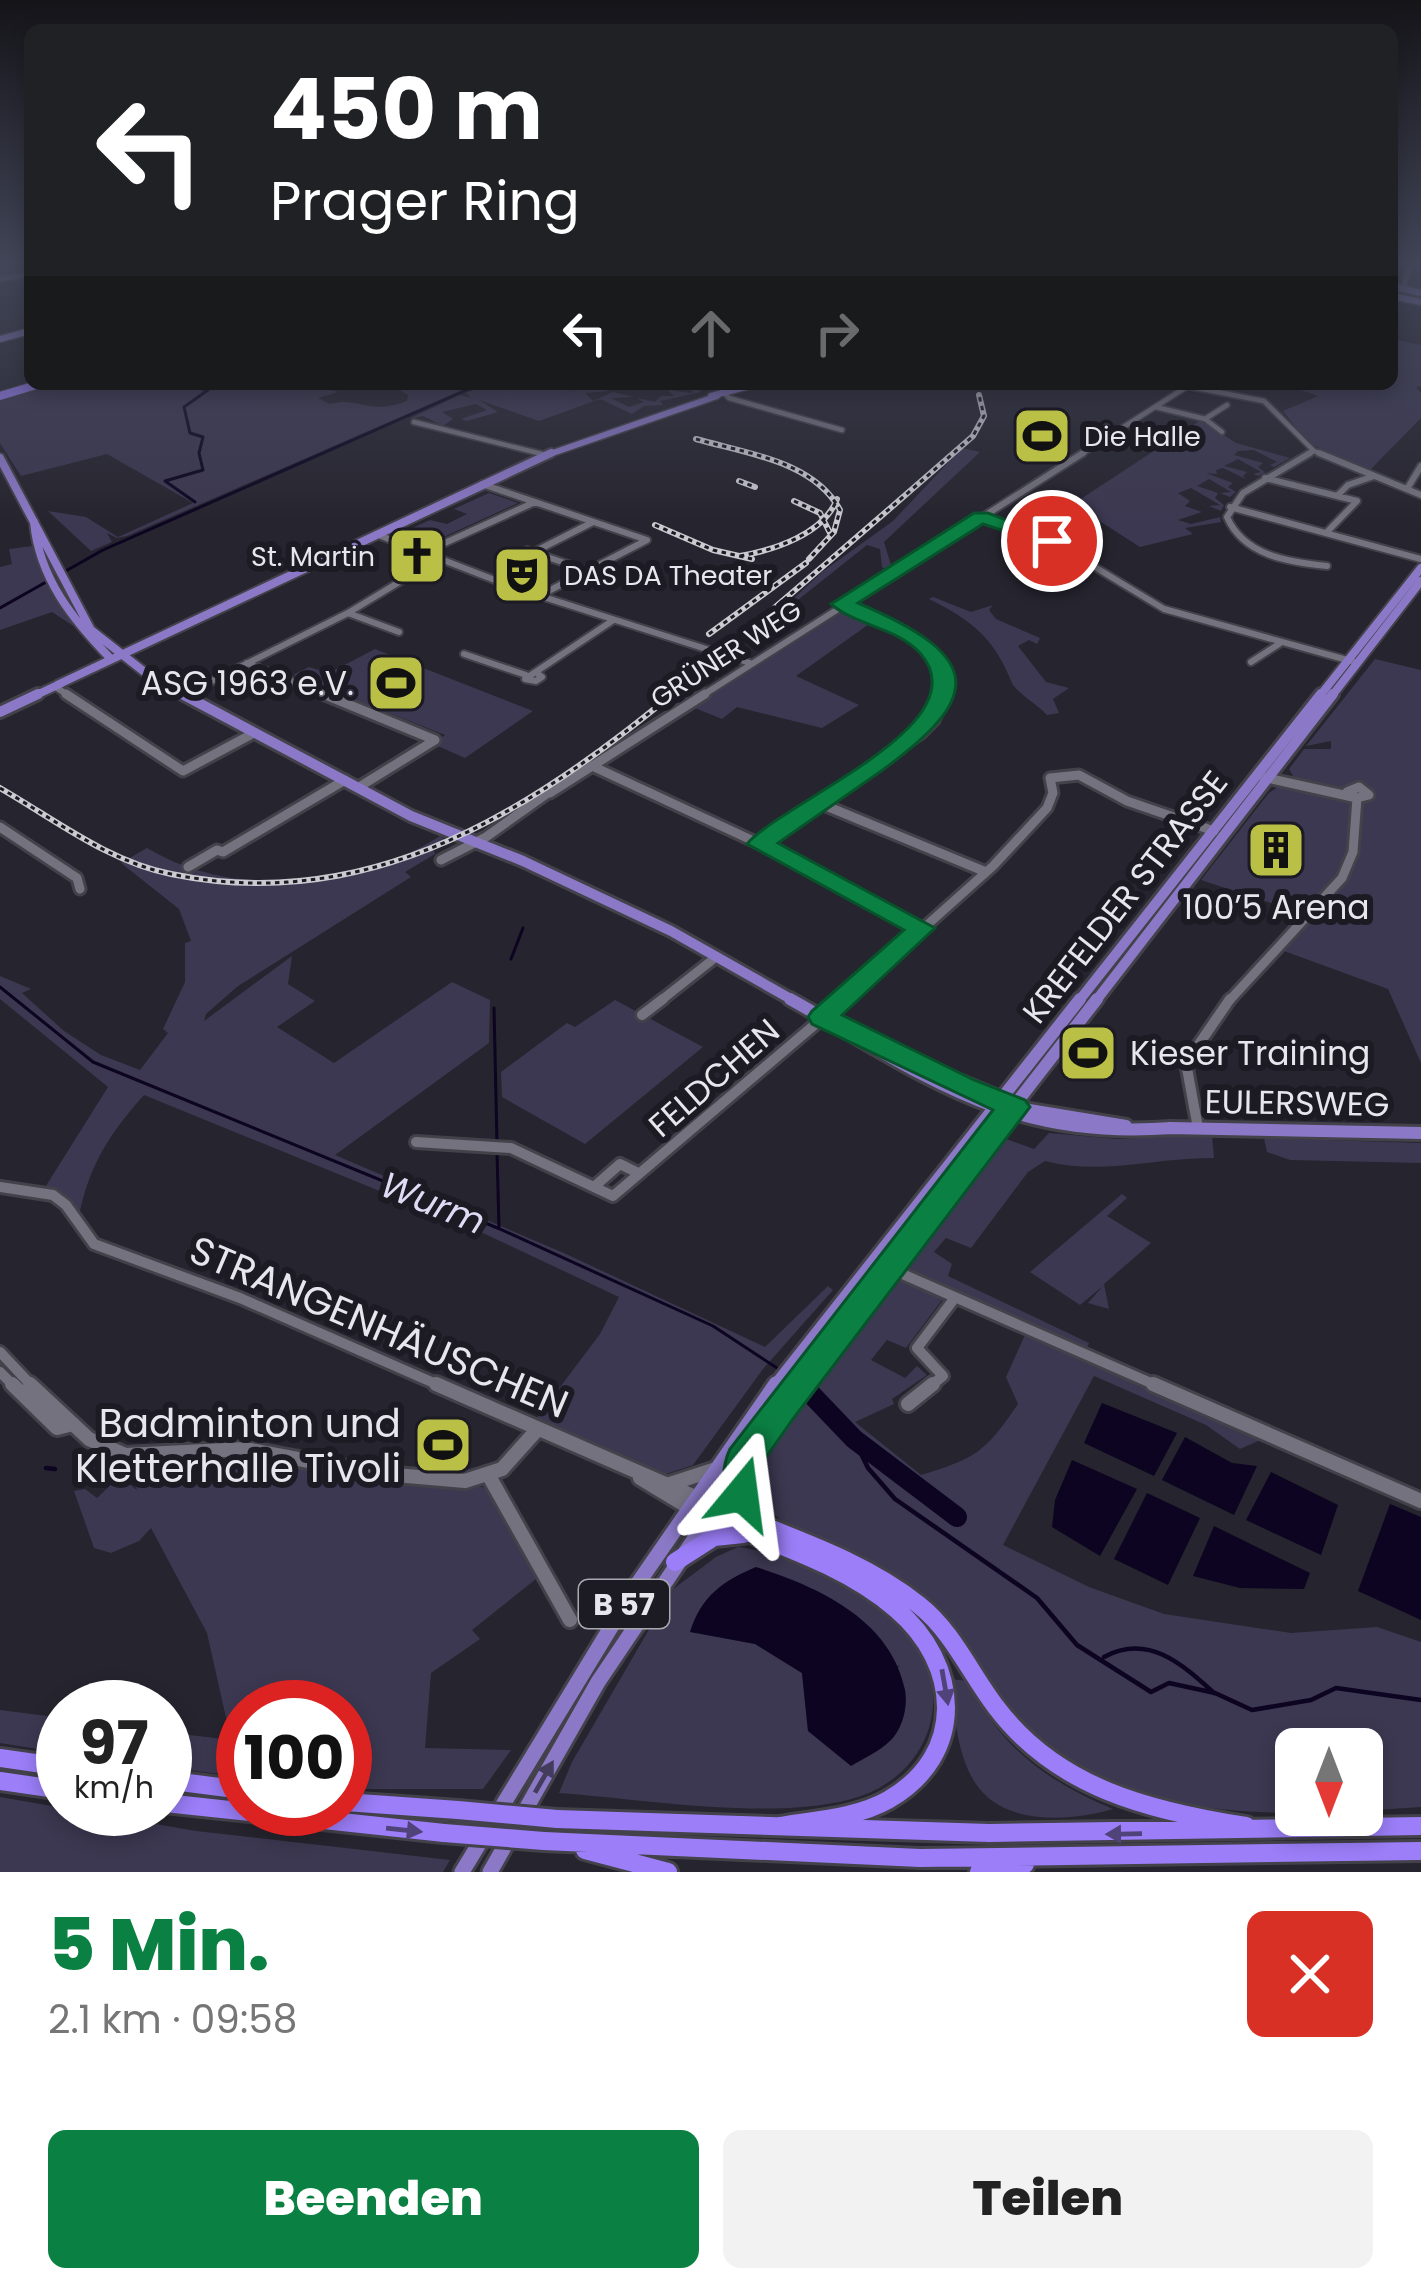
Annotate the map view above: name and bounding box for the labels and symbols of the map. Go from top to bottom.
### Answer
sports icon: Die Halle [1011,405,1073,467]
place label: Die Halle [1084,418,1201,455]
pin [1001,490,1103,592]
church icon: St. Martin [386,525,448,587]
place label: St. Martin [251,538,375,575]
theatre icon: DAS DA Theater [491,544,553,606]
place label: DAS DA Theater [564,557,772,594]
street label: GRÜNER WEG [643,591,809,717]
sports icon: ASG 1963 e.V. [365,652,427,714]
place label: ASG 1963 e.V. [141,660,354,707]
street label: KREFELDER STRASSE [1011,761,1239,1033]
building icon: 100’5 Arena [1245,819,1307,881]
place label: 100’5 Arena [1182,884,1370,931]
street label: FELDCHEN [638,1008,790,1148]
sports icon: Kieser Training [1057,1022,1119,1084]
place label: Kieser Training [1130,1030,1370,1077]
street label: EULERSWEG [1204,1078,1390,1128]
water label: Wurm [373,1159,493,1247]
street label: STRANGENHÄUSCHEN [181,1222,577,1432]
place label: Badminton und Kletterhalle Tivoli [75,1396,401,1496]
sports icon: Badminton und Kletterhalle Tivoli [412,1414,474,1476]
position arrow [679,1431,805,1557]
road number: B 57 [579,1580,669,1628]
one-way arrow [937,1669,955,1707]
speed limit sign: 100 [216,1680,372,1836]
north arrow [1275,1728,1383,1836]
one-way arrow [532,1760,553,1794]
one-way arrow [386,1820,424,1839]
one-way arrow [1104,1824,1142,1844]

